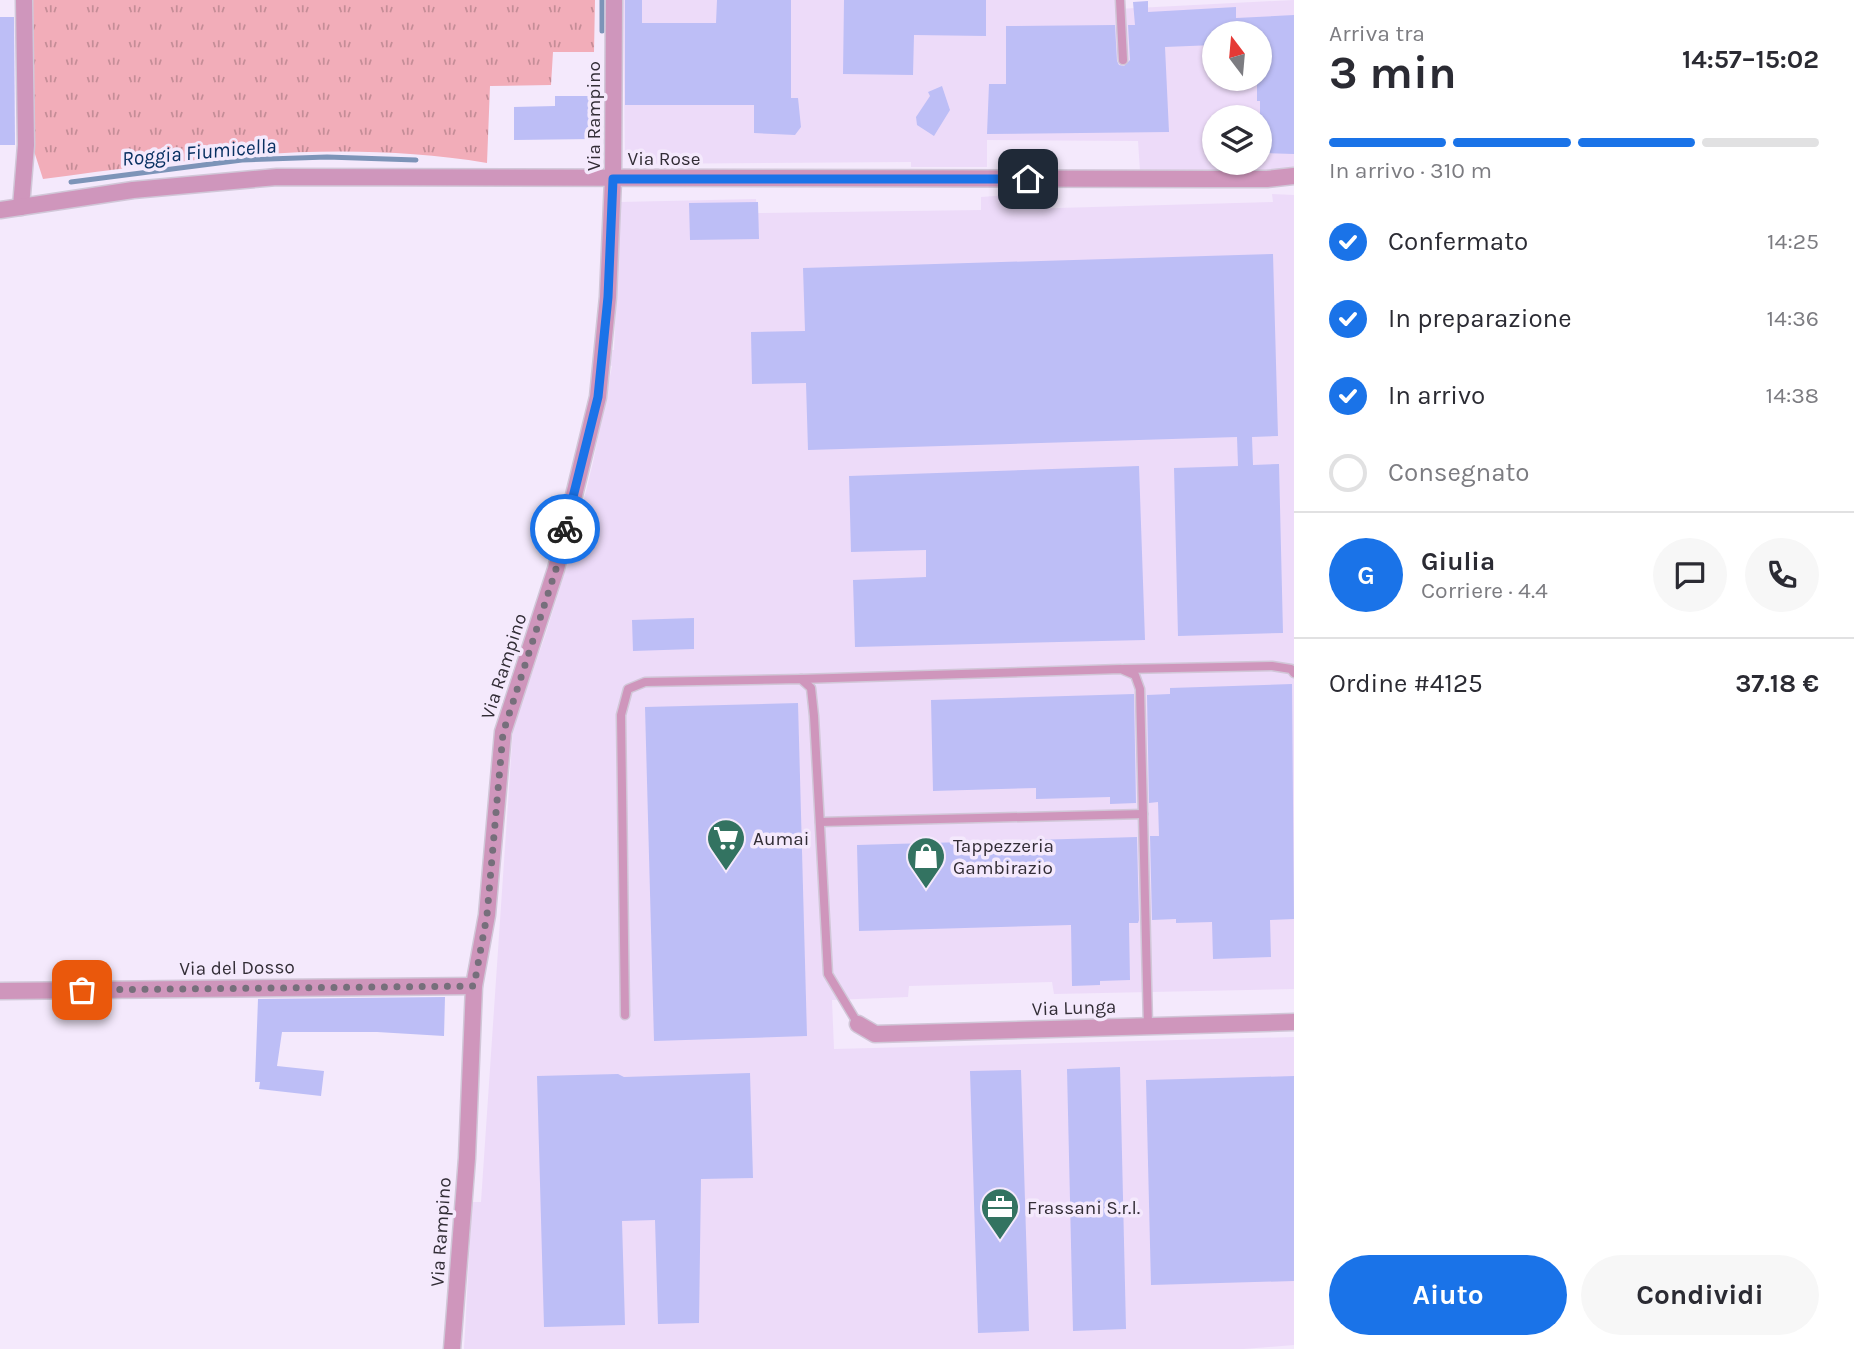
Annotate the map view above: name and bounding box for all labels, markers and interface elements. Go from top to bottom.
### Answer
text: Arriva tra [1329,20,1425,47]
north arrow [1202,21,1272,91]
map controls [1202,21,1272,175]
text: 14:57–15:02 [1682,44,1819,75]
text: 3 min [1329,46,1457,100]
street label: Via Rampino [583,61,605,171]
button: layers [1202,105,1272,175]
water label: Roggia Fiumicella [121,133,277,171]
street label: Via Rose [627,148,701,170]
pin [998,149,1058,209]
text: In arrivo · 310 m [1329,157,1492,184]
icon: home [1009,160,1047,198]
icon: check [1329,223,1367,261]
text: Confermato [1388,226,1528,257]
text: 14:25 [1767,228,1819,255]
icon: check [1329,300,1367,338]
text: In preparazione [1388,303,1572,334]
text: 14:36 [1767,305,1819,332]
icon: check [1329,377,1367,415]
text: In arrivo [1388,380,1485,411]
text: 14:38 [1766,382,1819,409]
text: Consegnato [1388,457,1530,488]
courier [530,494,600,564]
icon: bike [546,510,584,548]
button: chat [1653,538,1727,612]
button: phone [1745,538,1819,612]
text: Giulia [1421,546,1495,577]
text: G [1357,560,1375,591]
text: Corriere · 4.4 [1421,577,1548,604]
street label: Via Rampino [477,611,531,722]
text: Ordine #4125 [1329,668,1483,699]
text: 37.18 € [1735,668,1819,699]
supermarket icon: Aumai [705,817,747,872]
place label: Aumai [753,828,809,850]
shop icon: Tappezzeria Gambirazio [905,835,947,890]
place label: Tappezzeria Gambirazio [953,835,1054,879]
street label: Via del Dosso [179,956,295,980]
pin [52,960,112,1020]
icon: bag [63,971,101,1009]
street label: Via Lunga [1031,996,1117,1020]
street label: Via Rampino [426,1177,456,1288]
office icon: Frassani S.r.l. [979,1186,1021,1241]
place label: Frassani S.r.l. [1027,1197,1140,1219]
button: Aiuto [1329,1255,1567,1335]
button: Condividi [1581,1255,1819,1335]

